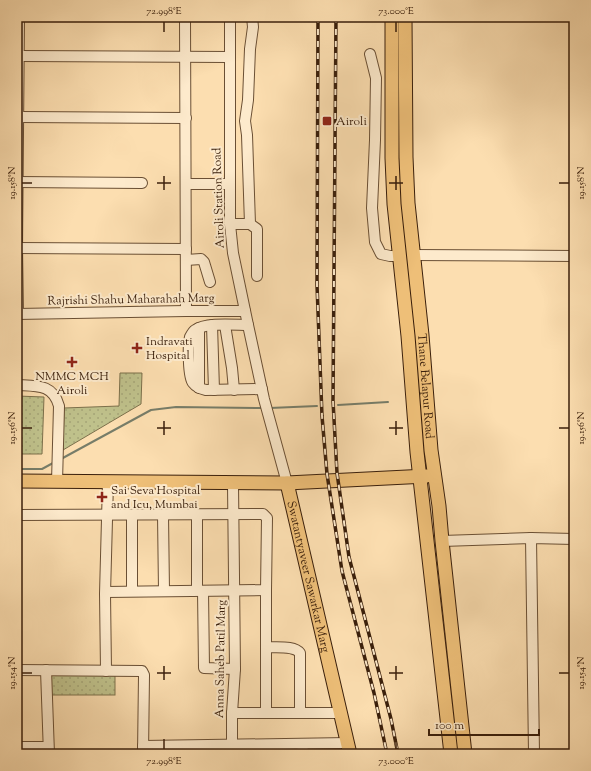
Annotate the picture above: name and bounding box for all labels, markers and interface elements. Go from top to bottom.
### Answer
text: 72.998°E [146,4,182,19]
text: 73.000°E [378,4,414,19]
place label: Airoli [336,113,367,131]
marker: Airoli [321,115,333,127]
street label: Airoli Station Road [208,147,230,249]
text: 19.158°N [5,166,20,200]
text: 19.158°N [574,166,589,200]
street label: Rajrishi Shahu Maharahah Marg [47,290,215,310]
place label: Indravati Hospital [146,333,193,365]
street label: Thane Belapur Road [412,333,438,440]
marker: Indravati Hospital [131,342,143,354]
marker: NMMC MCH Airoli [66,356,78,368]
place label: NMMC MCH Airoli [35,368,109,400]
text: 19.156°N [5,411,20,445]
text: 19.156°N [574,411,589,445]
place label: Sai Seva Hospital and Icu, Mumbai [111,482,201,514]
marker: Sai Seva Hospital and Icu, Mumbai [96,491,108,503]
street label: Swatantyaveer Sawarkar Marg [281,499,334,654]
street label: Anna Saheb Patil Marg [211,600,231,718]
text: 19.154°N [5,656,20,690]
text: 19.154°N [574,656,589,690]
scale bar [429,711,539,737]
text: 100 m [435,717,464,735]
text: 72.998°E [146,754,182,769]
text: 73.000°E [378,754,414,769]

